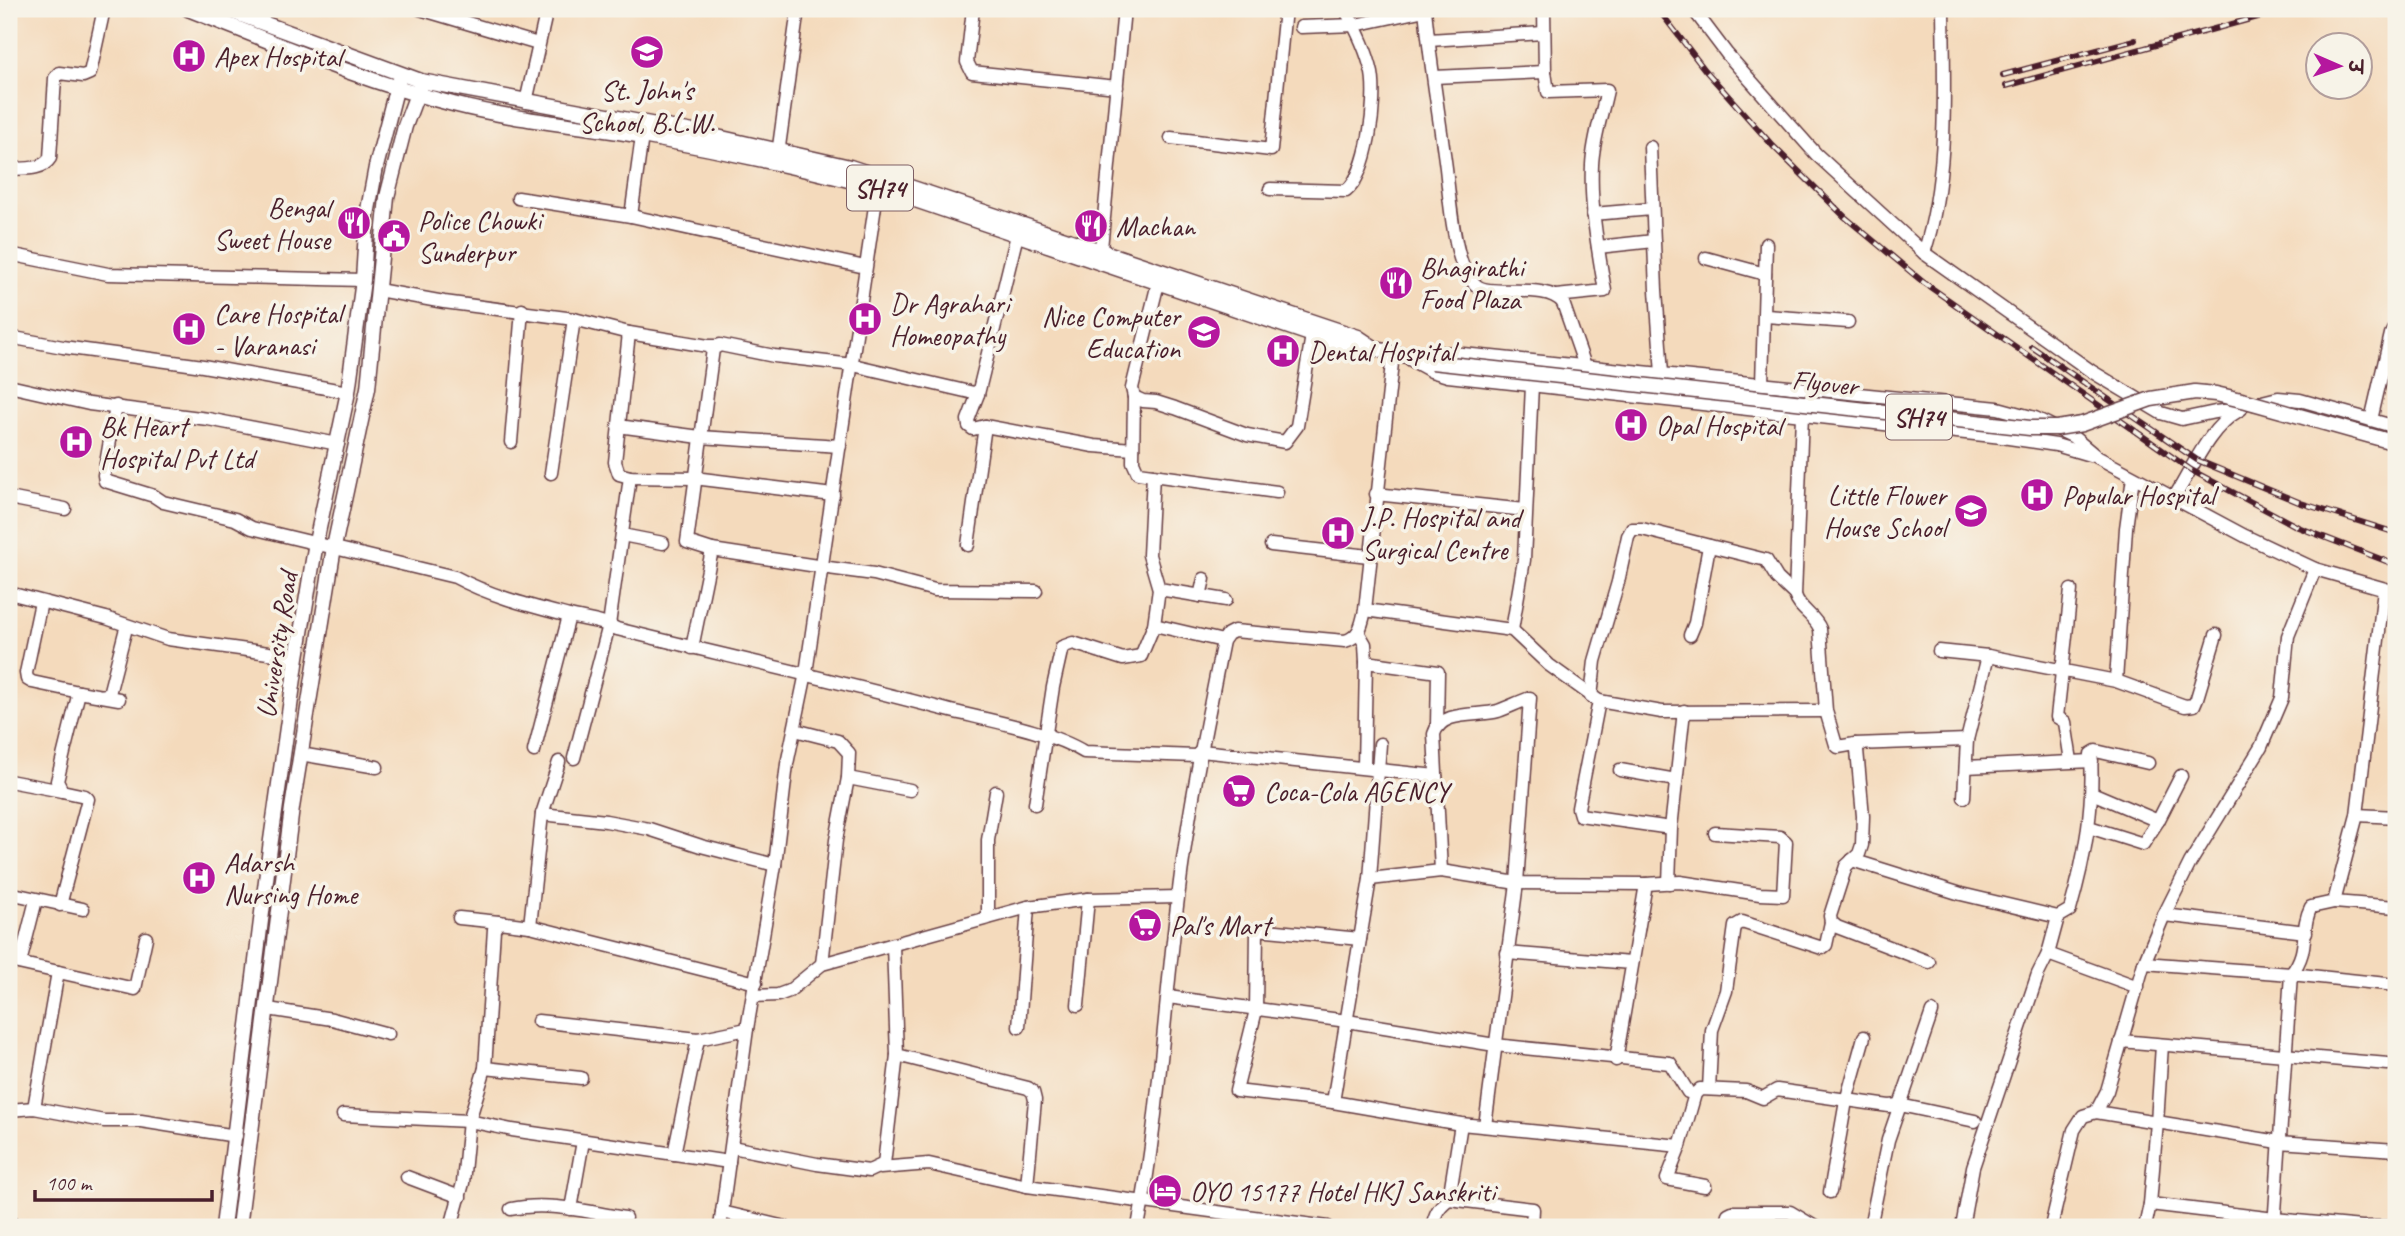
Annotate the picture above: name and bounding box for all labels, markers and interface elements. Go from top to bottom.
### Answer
north arrow [2304,32,2374,102]
school or university icon: St. John's School, B.L.W. [628,33,666,71]
hospital icon: Apex Hospital [170,37,208,75]
place label: Apex Hospital [214,39,347,74]
text: उ [2343,58,2367,76]
place label: St. John's School, B.L.W. [579,73,715,140]
road number: SH74 [847,166,913,210]
place label: Bengal Sweet House [214,190,335,257]
place label: Police Chowki Sunderpur [418,203,545,270]
restaurant icon: Bengal Sweet House [335,204,373,242]
restaurant icon: Machan [1072,207,1110,245]
place label: Machan [1116,209,1196,244]
public building icon: Police Chowki Sunderpur [375,217,413,255]
place label: Bhagirathi Food Plaza [1420,250,1528,317]
restaurant icon: Bhagirathi Food Plaza [1377,264,1415,302]
place label: Dr Agrahari Homeopathy [890,286,1013,353]
place label: Care Hospital - Varanasi [214,296,347,363]
place label: Nice Computer Education [1042,299,1182,366]
hospital icon: Dr Agrahari Homeopathy [846,300,884,338]
hospital icon: Care Hospital - Varanasi [170,310,208,348]
school or university icon: Nice Computer Education [1185,313,1223,351]
hospital icon: Dental Hospital [1264,332,1302,370]
place label: Dental Hospital [1308,334,1460,369]
street label: Flyover [1790,362,1862,404]
road number: SH74 [1886,394,1952,440]
hospital icon: Opal Hospital [1612,406,1650,444]
place label: Opal Hospital [1656,408,1787,443]
place label: Bk Heart Hospital Pvt Ltd [100,409,258,476]
hospital icon: Bk Heart Hospital Pvt Ltd [57,423,95,461]
hospital icon: Popular Hospital [2018,476,2056,514]
place label: Little Flower House School [1824,478,1951,545]
place label: Popular Hospital [2062,478,2220,513]
school or university icon: Little Flower House School [1952,492,1990,530]
place label: J.P. Hospital and Surgical Centre [1360,500,1525,567]
hospital icon: J.P. Hospital and Surgical Centre [1319,514,1357,552]
street label: University Road [248,566,306,720]
supermarket icon: Coca-Cola AGENCY [1220,772,1258,810]
place label: Coca-Cola AGENCY [1264,774,1453,809]
place label: Adarsh Nursing Home [224,845,359,912]
hospital icon: Adarsh Nursing Home [180,859,218,897]
supermarket icon: Pal's Mart [1126,906,1164,944]
place label: Pal's Mart [1170,908,1274,943]
scale bar [35,1159,212,1203]
text: 100 m [46,1170,93,1196]
hotel icon: OYO 15177 Hotel HKJ Sanskriti [1146,1172,1184,1210]
place label: OYO 15177 Hotel HKJ Sanskriti [1190,1174,1499,1209]

